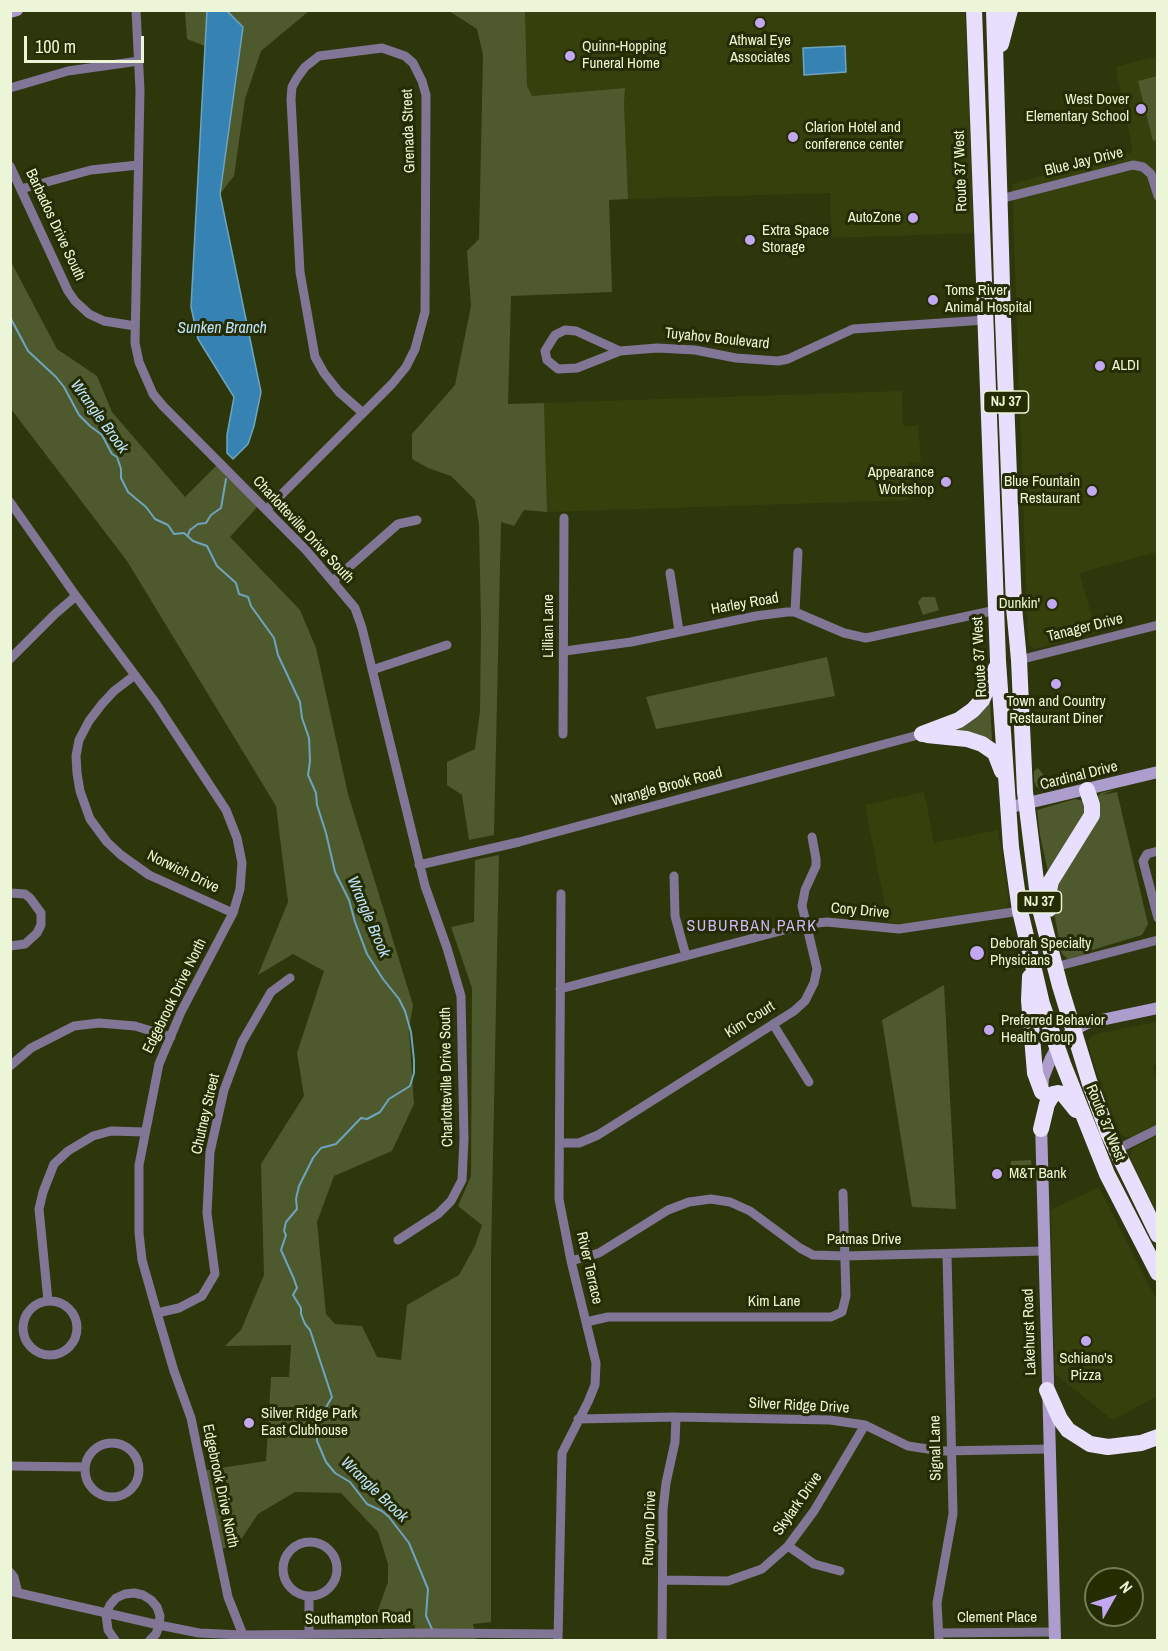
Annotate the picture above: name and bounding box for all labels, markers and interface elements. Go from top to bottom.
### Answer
marker: Athwal Eye Associates [753,16,767,30]
scale bar [27,24,147,62]
place label: Athwal Eye Associates [729,32,791,67]
text: 100 m [35,34,76,59]
place label: Quinn-Hopping Funeral Home [582,38,666,73]
marker: Quinn-Hopping Funeral Home [563,49,577,63]
street label: Grenada Street [399,89,419,173]
place label: West Dover Elementary School [1026,91,1129,126]
marker: West Dover Elementary School [1134,102,1148,116]
place label: Clarion Hotel and conference center [805,119,903,154]
marker: Clarion Hotel and conference center [786,130,800,144]
street label: Route 37 West [951,130,971,212]
street label: Blue Jay Drive [1043,144,1125,180]
street label: Barbados Drive South [21,166,89,284]
place label: AutoZone [848,209,901,227]
marker: AutoZone [906,211,920,225]
place label: Extra Space Storage [762,222,829,257]
marker: Extra Space Storage [743,233,757,247]
place label: Toms River Animal Hospital [945,282,1032,317]
marker: Toms River Animal Hospital [926,293,940,307]
water label: Sunken Branch [177,319,267,339]
street label: Tuyahov Boulevard [664,325,770,353]
place label: ALDI [1112,357,1139,375]
marker: ALDI [1093,359,1107,373]
water label: Wrangle Brook [66,376,132,458]
road number: NJ 37 [984,391,1028,413]
place label: Appearance Workshop [868,464,934,499]
street label: Charlotteville Drive South [249,473,357,587]
place label: Blue Fountain Restaurant [1004,473,1080,508]
marker: Appearance Workshop [939,475,953,489]
marker: Blue Fountain Restaurant [1085,484,1099,498]
street label: Harley Road [710,589,780,619]
street label: Lillian Lane [540,594,558,658]
place label: Dunkin' [999,595,1040,613]
marker: Dunkin' [1045,597,1059,611]
street label: Tanager Drive [1045,610,1125,646]
street label: Route 37 West [969,616,991,698]
marker: Town and Country Restaurant Diner [1049,677,1063,691]
place label: Town and Country Restaurant Diner [1006,693,1106,728]
street label: Cardinal Drive [1038,758,1120,794]
street label: Wrangle Brook Road [610,764,724,810]
street label: Norwich Drive [144,847,222,897]
water label: Wrangle Brook [342,873,394,961]
road number: NJ 37 [1016,891,1062,913]
street label: Cory Drive [830,899,890,923]
district label: SUBURBAN PARK [687,917,817,937]
place label: Deborah Specialty Physicians [990,935,1091,970]
street label: Edgebrook Drive North [139,936,211,1056]
marker: Deborah Specialty Physicians [968,944,986,962]
street label: Kim Court [722,998,778,1042]
street label: Charlotteville Drive South [437,1007,457,1147]
place label: Preferred Behavior Health Group [1001,1012,1105,1047]
marker: Preferred Behavior Health Group [982,1023,996,1037]
street label: Chutney Street [188,1072,224,1156]
street label: Route 37 West [1081,1082,1129,1164]
place label: M&T Bank [1009,1165,1066,1183]
marker: M&T Bank [990,1167,1004,1181]
street label: River Terrace [572,1230,606,1306]
street label: Patmas Drive [827,1231,901,1249]
street label: Lakehurst Road [1019,1288,1041,1376]
street label: Kim Lane [748,1293,800,1311]
marker: Schiano's Pizza [1079,1334,1093,1348]
place label: Schiano's Pizza [1059,1350,1113,1385]
street label: Silver Ridge Drive [748,1394,850,1418]
place label: Silver Ridge Park East Clubhouse [261,1405,357,1440]
street label: Signal Lane [926,1415,946,1481]
marker: Silver Ridge Park East Clubhouse [242,1416,256,1430]
street label: Edgebrook Drive North [198,1423,242,1549]
water label: Wrangle Brook [336,1453,412,1527]
street label: Skylark Drive [770,1469,826,1539]
street label: Runyon Drive [640,1490,660,1566]
north arrow [1084,1567,1144,1627]
text: N [1115,1576,1138,1598]
street label: Southampton Road [305,1609,411,1629]
street label: Clement Place [957,1609,1037,1627]

